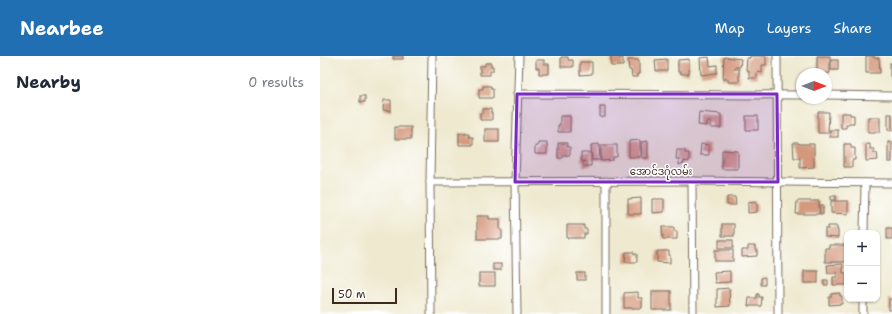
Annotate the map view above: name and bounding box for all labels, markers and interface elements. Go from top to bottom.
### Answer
text: Nearbee [20,16,104,41]
text: Map [715,19,745,37]
text: Layers [767,19,811,37]
text: Share [833,19,872,37]
north arrow [796,68,832,104]
text: Nearby [16,71,81,93]
text: 0 results [248,74,304,91]
street label: အောင်ဒဂုံလမ်း [630,164,692,180]
map controls [844,230,880,302]
button: + [844,230,880,266]
button: − [844,266,880,302]
scale bar [332,286,397,305]
text: 50 m [338,287,366,302]

